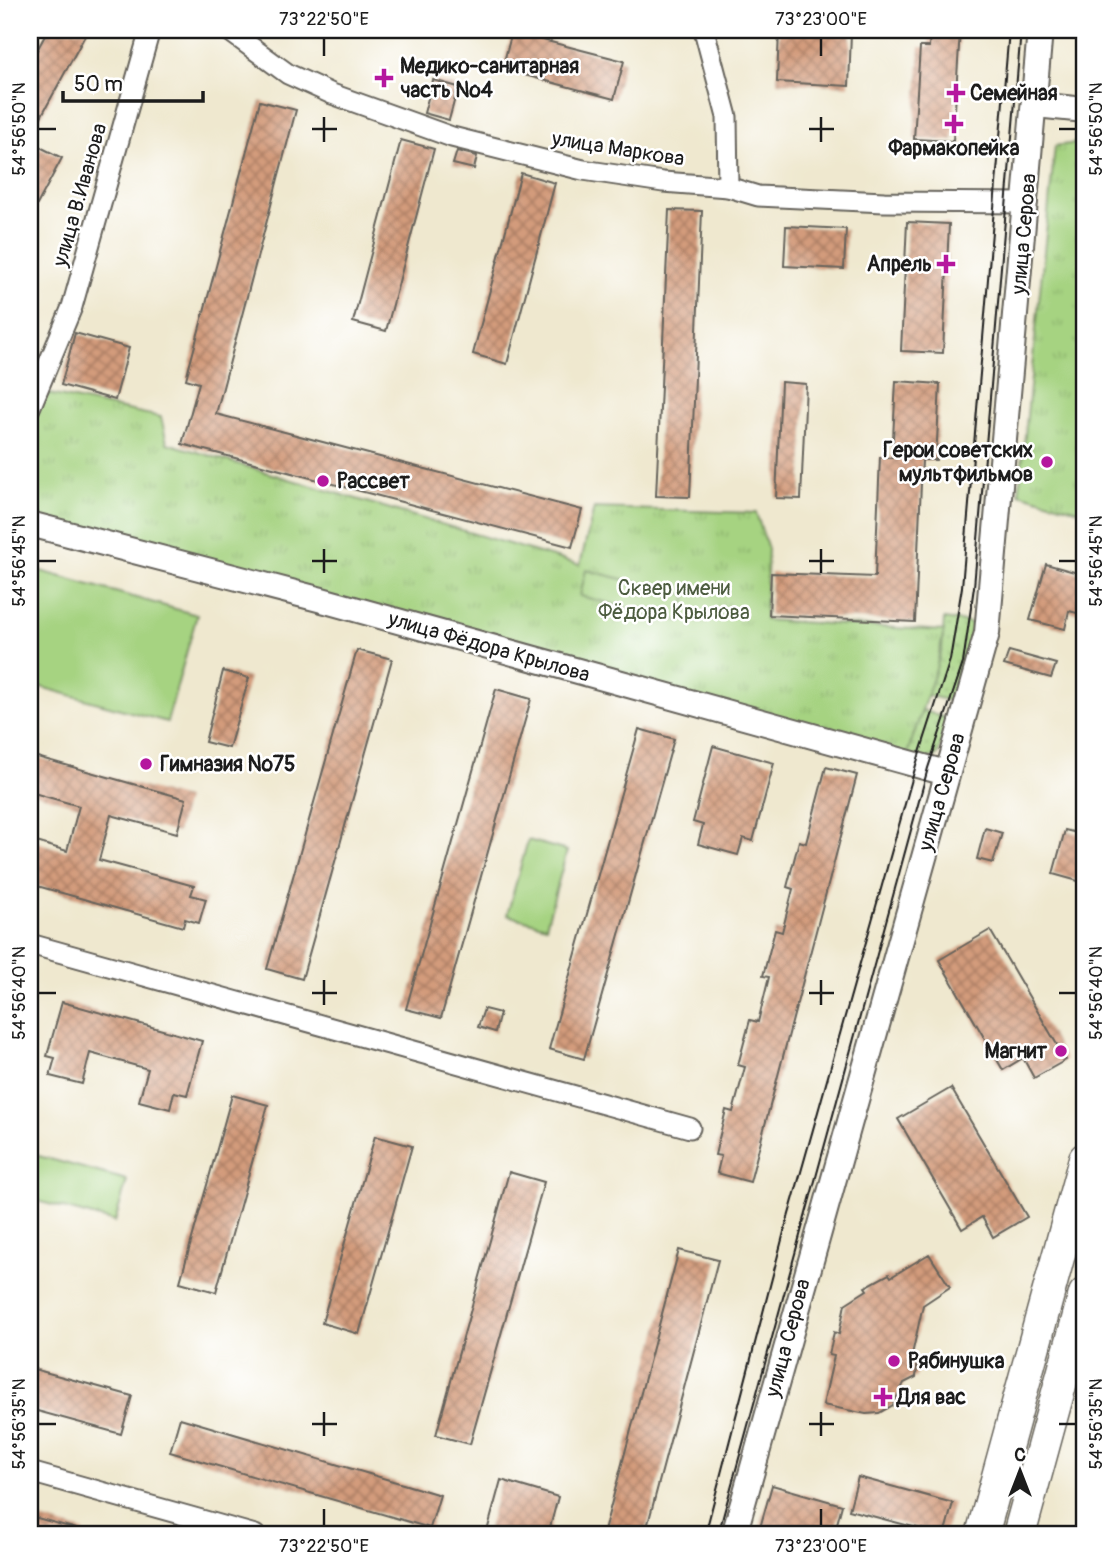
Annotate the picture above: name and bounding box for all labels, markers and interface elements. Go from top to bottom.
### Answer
text: 73°22'50"E [279,8,369,31]
text: 73°23'00"E [775,8,867,31]
place label: Медико-санитарная часть №4 [400,53,579,104]
scale bar [63,60,203,104]
marker: Медико-санитарная часть №4 [374,68,394,88]
text: 50 m [74,71,123,98]
place label: Семейная [970,80,1058,107]
text: 54°56'50"N [8,82,31,176]
text: 54°56'50"N [1085,82,1108,176]
marker: Семейная [948,85,964,101]
marker: Фармакопейка [946,116,962,132]
street label: улица В.Иванова [46,120,113,271]
street label: улица Маркова [549,125,686,173]
place label: Фармакопейка [887,135,1020,162]
street label: улица Серова [1005,172,1043,297]
place label: Апрель [867,251,932,278]
marker: Апрель [938,256,954,272]
place label: Герои советских мультфильмов [883,437,1033,488]
marker: Герои советских мультфильмов [1039,454,1055,470]
place label: Рассвет [337,468,410,495]
marker: Рассвет [315,473,331,489]
text: 54°56'45"N [8,515,31,607]
text: 54°56'45"N [1085,515,1108,607]
park label: Сквер имени Фёдора Крылова [598,575,750,626]
street label: улица Фёдора Крылова [384,605,593,689]
street label: улица Серова [912,730,972,855]
place label: Гимназия №75 [160,751,295,778]
marker: Гимназия №75 [138,756,154,772]
text: 54°56'40"N [8,946,31,1040]
text: 54°56'40"N [1085,946,1108,1040]
place label: Магнит [985,1038,1047,1065]
marker: Магнит [1053,1043,1069,1059]
street label: улица Серова [759,1276,817,1401]
place label: Рябинушка [908,1348,1005,1375]
marker: Рябинушка [886,1353,902,1369]
text: 54°56'35"N [8,1378,31,1470]
text: 54°56'35"N [1085,1378,1108,1470]
place label: Для вас [895,1384,966,1411]
marker: Для вас [875,1389,891,1405]
north arrow [986,1436,1056,1506]
text: С [1014,1443,1026,1467]
text: 73°22'50"E [279,1535,369,1558]
text: 73°23'00"E [775,1535,867,1558]

